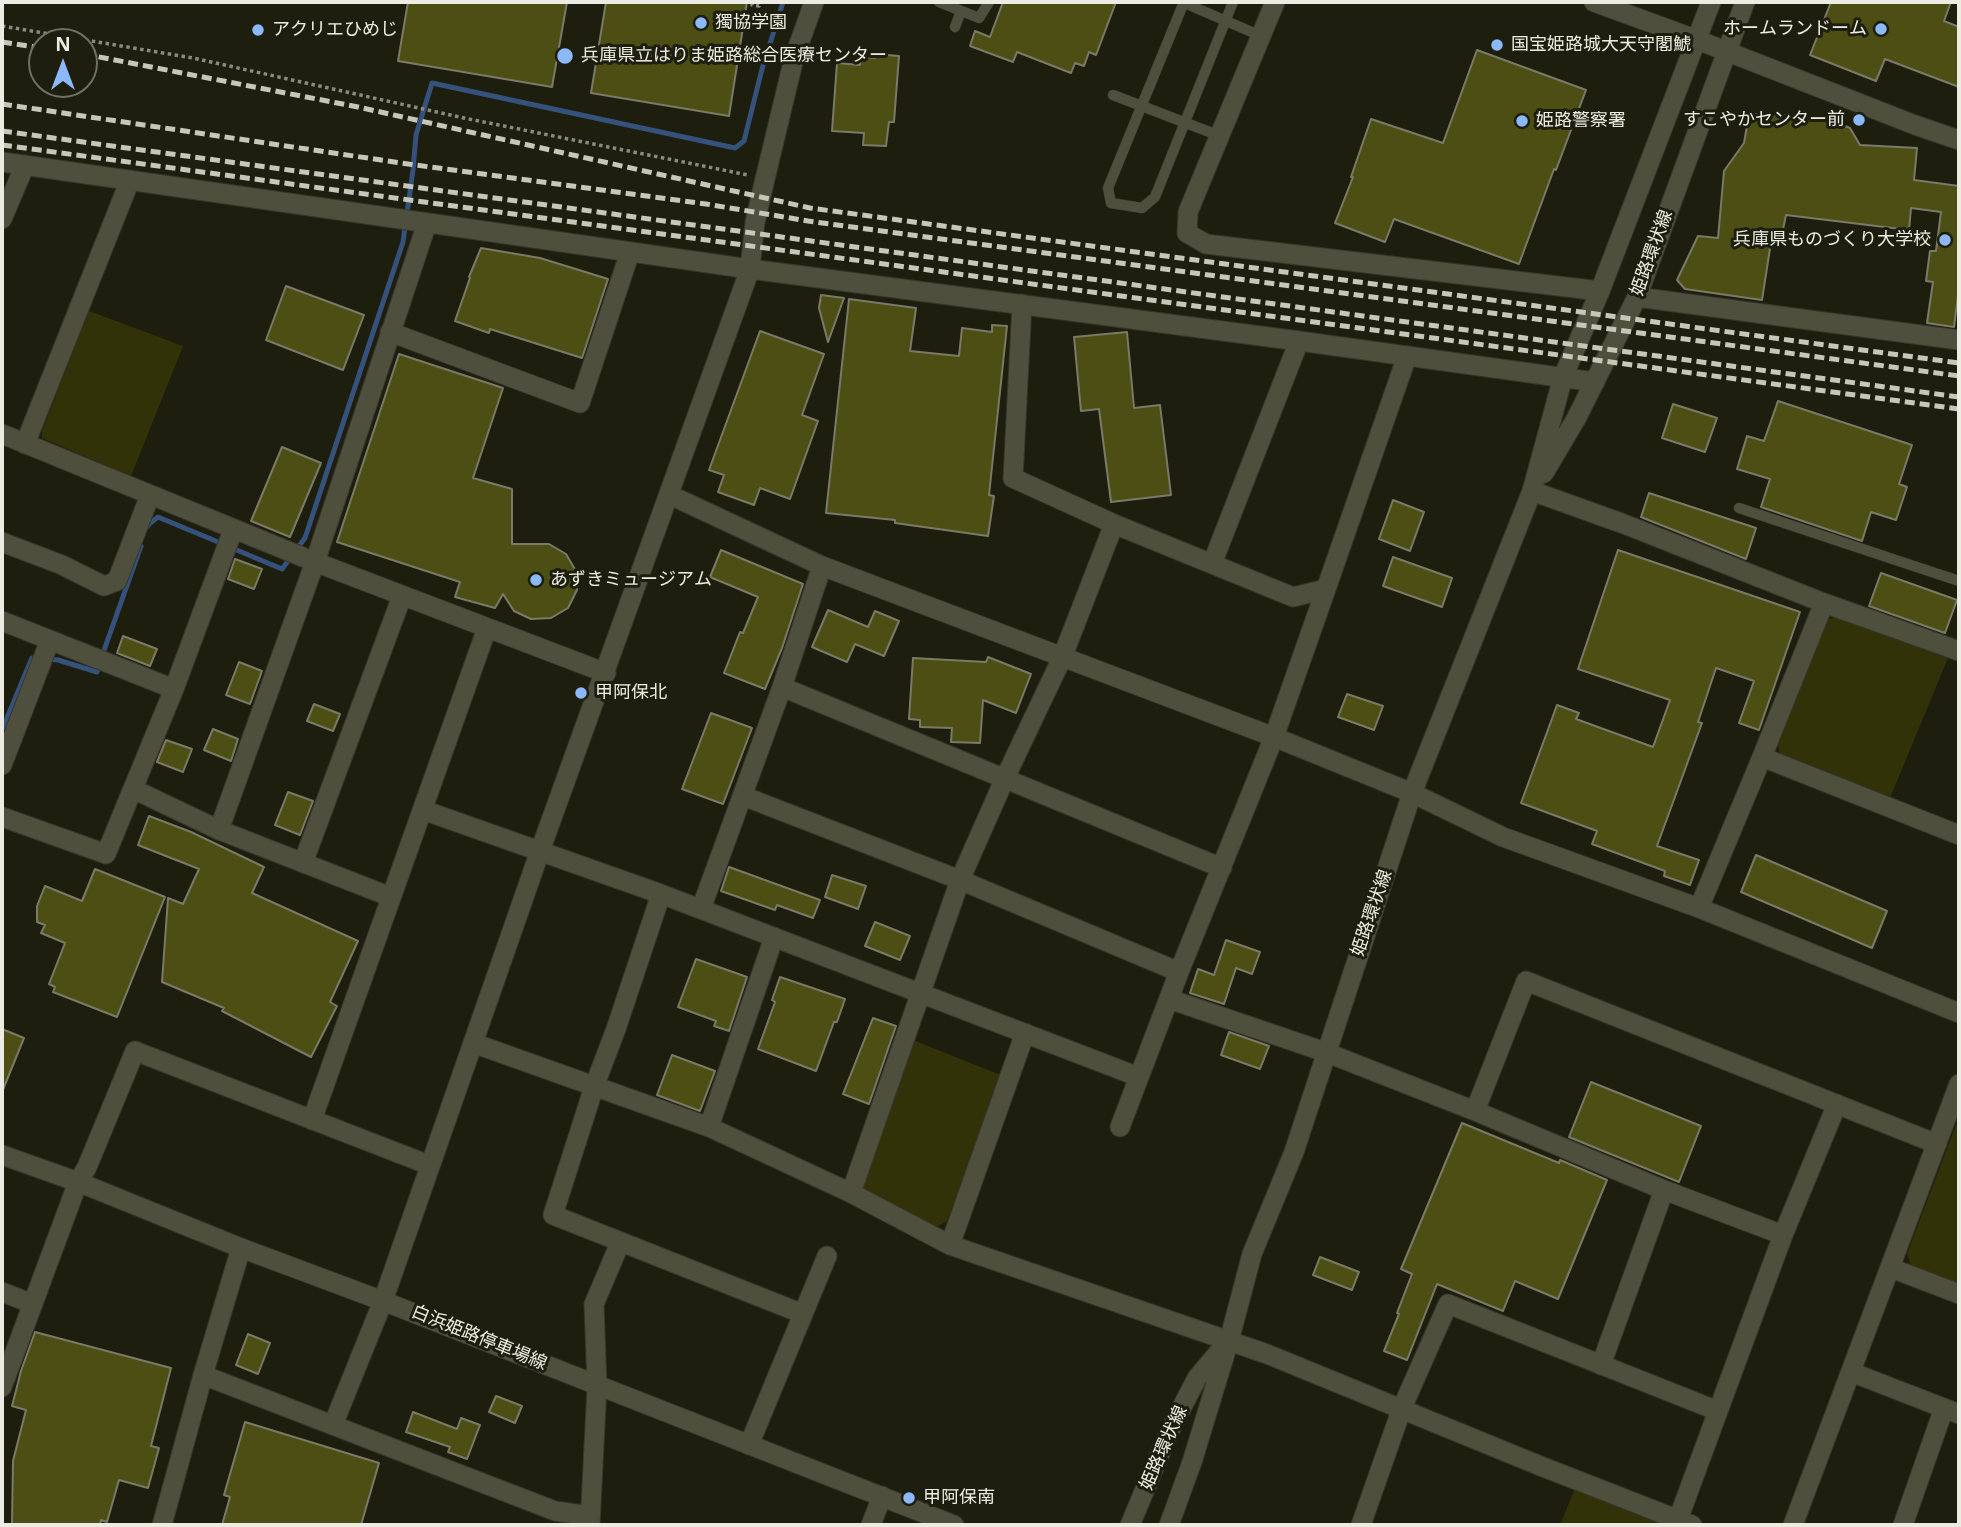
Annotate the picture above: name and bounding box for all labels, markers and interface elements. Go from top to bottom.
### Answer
place label: 獨協学園 [715,12,787,34]
marker: 獨協学園 [693,15,709,31]
place label: ホームランドーム [1723,18,1867,40]
place label: アクリエひめじ [272,19,398,41]
marker: ホームランドーム [1873,21,1889,37]
marker: アクリエひめじ [250,22,266,38]
north arrow [28,28,98,98]
text: N [55,31,71,57]
place label: 国宝姫路城大天守閣鯱 [1511,34,1691,56]
marker: 国宝姫路城大天守閣鯱 [1489,37,1505,53]
place label: 兵庫県立はりま姫路総合医療センター [581,45,887,67]
marker: 兵庫県立はりま姫路総合医療センター [555,46,575,66]
place label: すこやかセンター前 [1683,109,1845,131]
place label: 姫路警察署 [1536,110,1626,132]
marker: すこやかセンター前 [1851,112,1867,128]
marker: 姫路警察署 [1514,113,1530,129]
street label: 姫路環状線 [1626,207,1678,299]
place label: 兵庫県ものづくり大学校 [1733,229,1931,251]
marker: 兵庫県ものづくり大学校 [1937,232,1953,248]
place label: あずきミュージアム [550,569,712,591]
marker: あずきミュージアム [528,572,544,588]
place label: 甲阿保北 [595,682,667,704]
marker: 甲阿保北 [573,685,589,701]
street label: 姫路環状線 [1347,867,1397,959]
street label: 白浜姫路停車場線 [408,1301,550,1375]
street label: 姫路環状線 [1136,1402,1192,1494]
place label: 甲阿保南 [923,1487,995,1509]
marker: 甲阿保南 [901,1490,917,1506]

